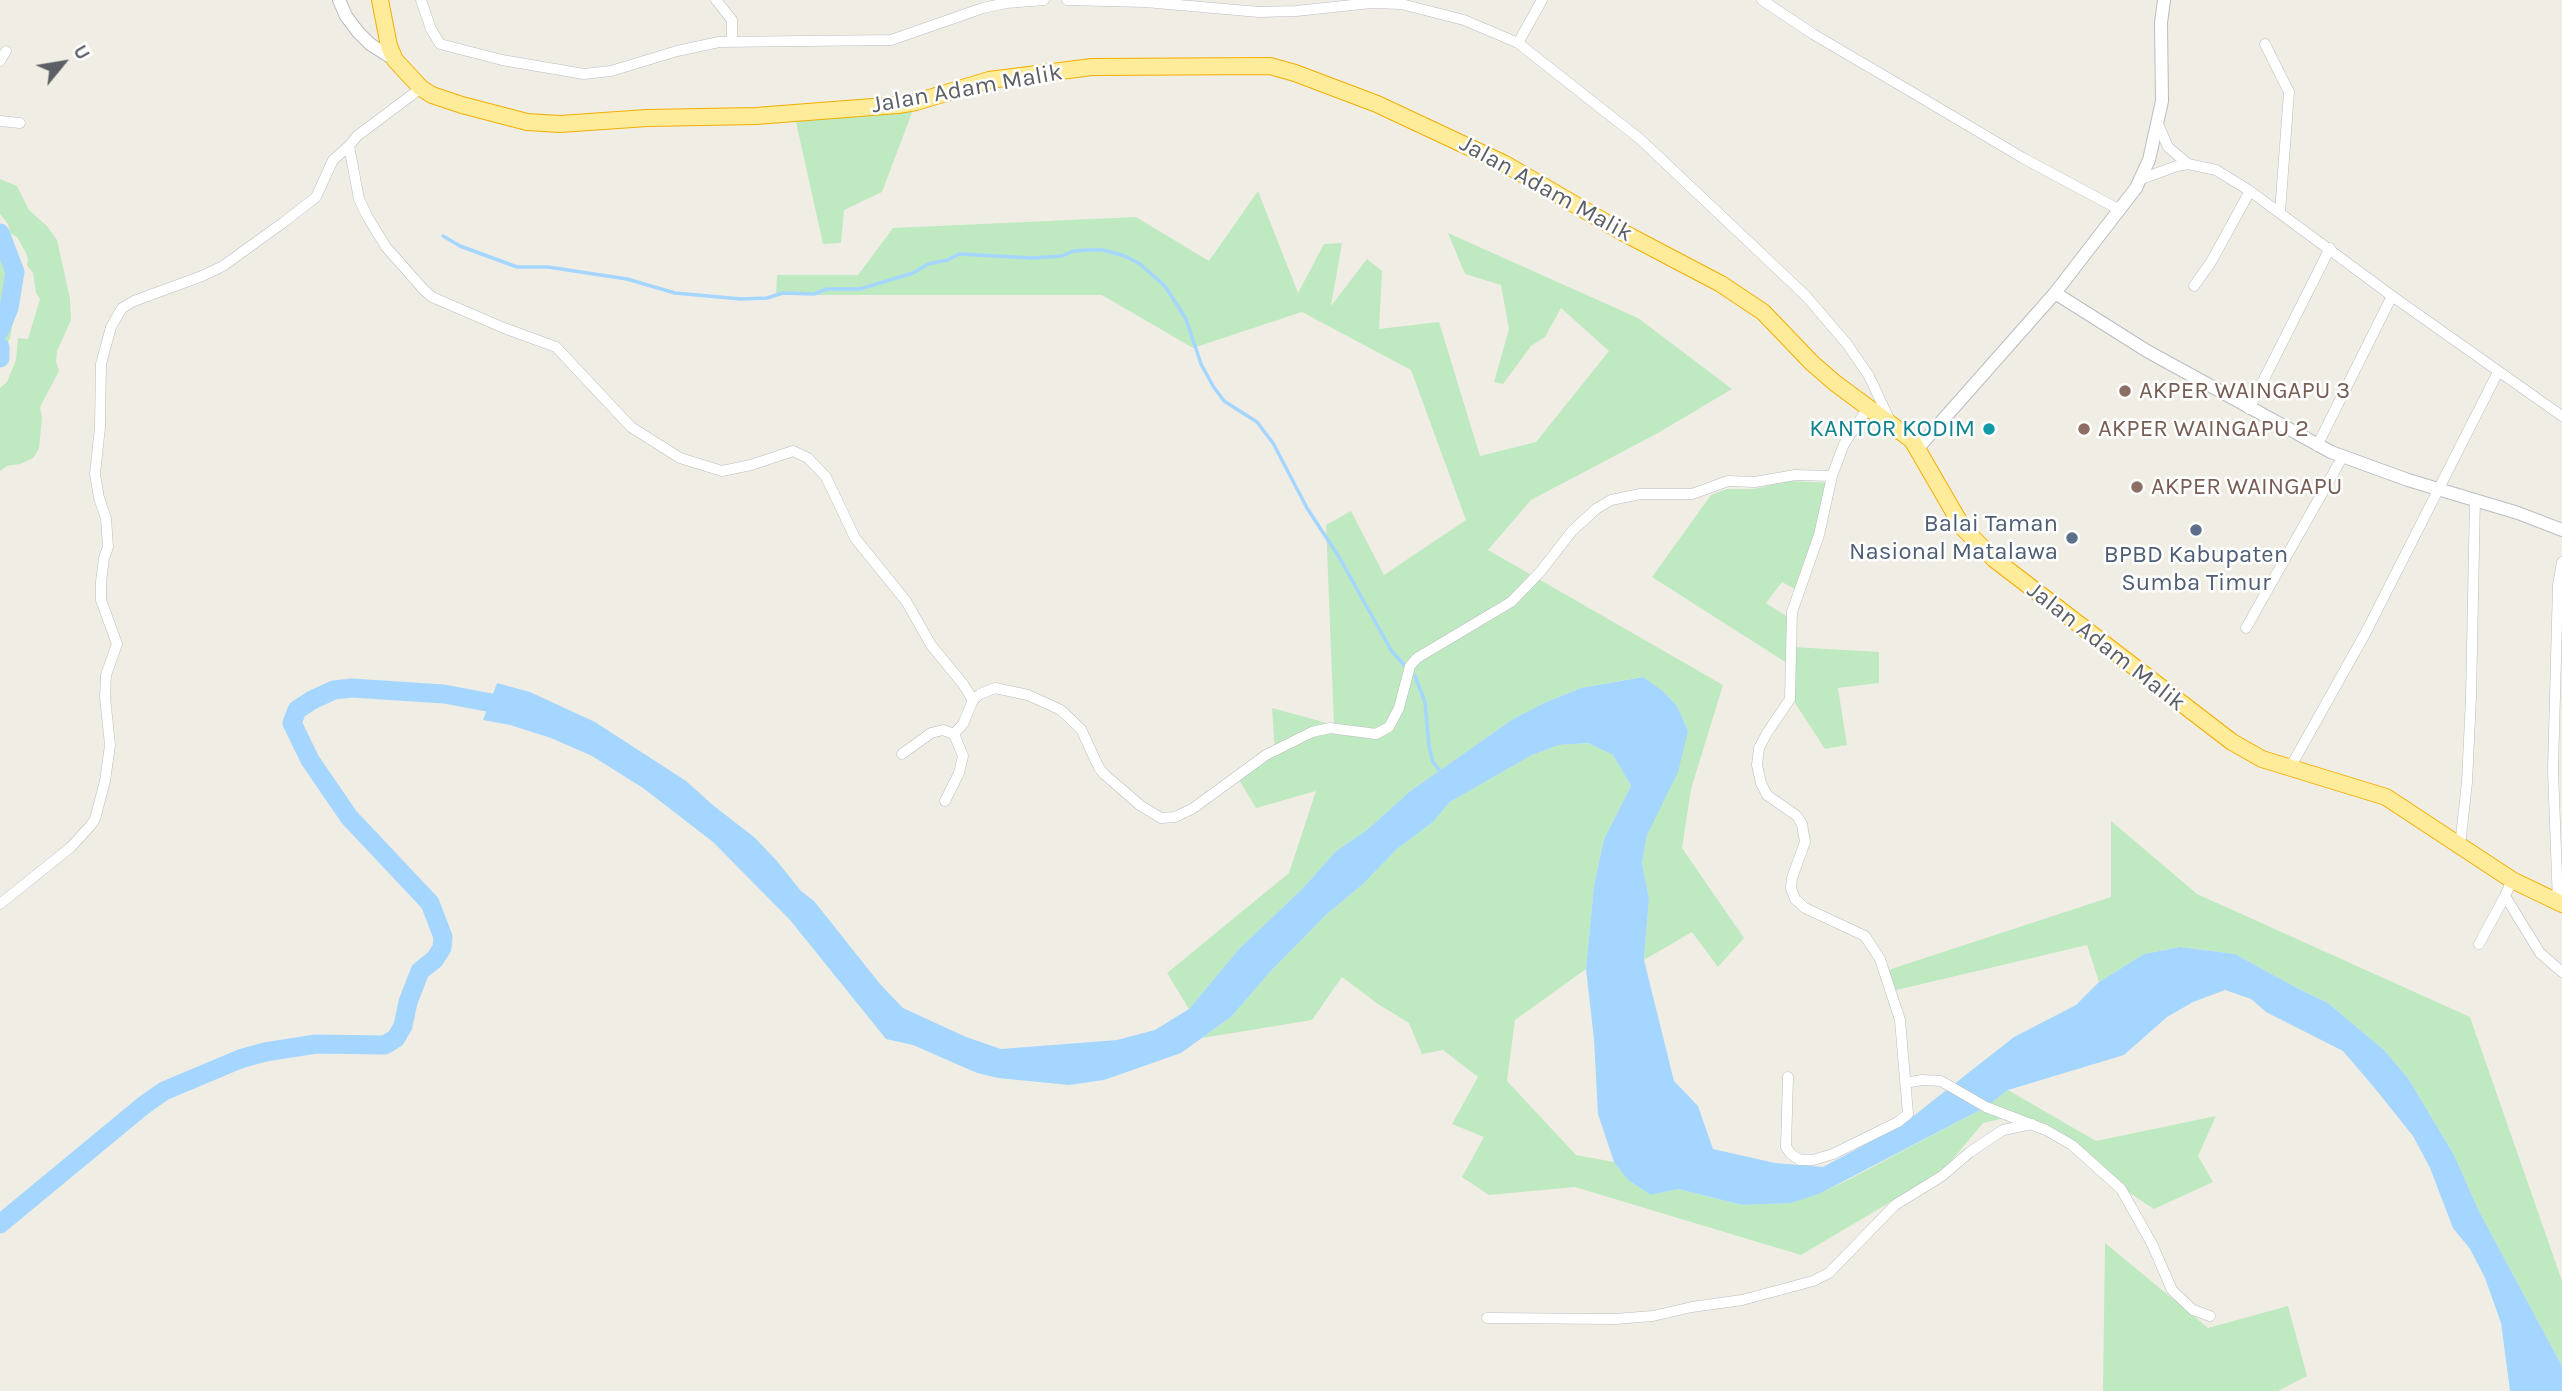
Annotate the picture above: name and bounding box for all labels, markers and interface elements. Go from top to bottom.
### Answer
north arrow [28,28,98,98]
text: U [68,41,94,64]
street label: Jalan Adam Malik [869,58,1065,120]
street label: Jalan Adam Malik [1454,130,1638,248]
place label: AKPER WAINGAPU 3 [2139,377,2350,405]
marker: AKPER WAINGAPU 3 [2117,383,2133,399]
place label: KANTOR KODIM [1809,415,1975,443]
place label: AKPER WAINGAPU 2 [2098,415,2309,443]
marker: KANTOR KODIM [1981,421,1997,437]
marker: AKPER WAINGAPU 2 [2076,421,2092,437]
place label: AKPER WAINGAPU [2151,473,2342,501]
marker: AKPER WAINGAPU [2129,479,2145,495]
place label: Balai Taman Nasional Matalawa [1849,510,2058,566]
marker: BPBD Kabupaten Sumba Timur [2188,522,2204,538]
marker: Balai Taman Nasional Matalawa [2064,530,2080,546]
place label: BPBD Kabupaten Sumba Timur [2104,541,2288,597]
street label: Jalan Adam Malik [2021,576,2191,718]

